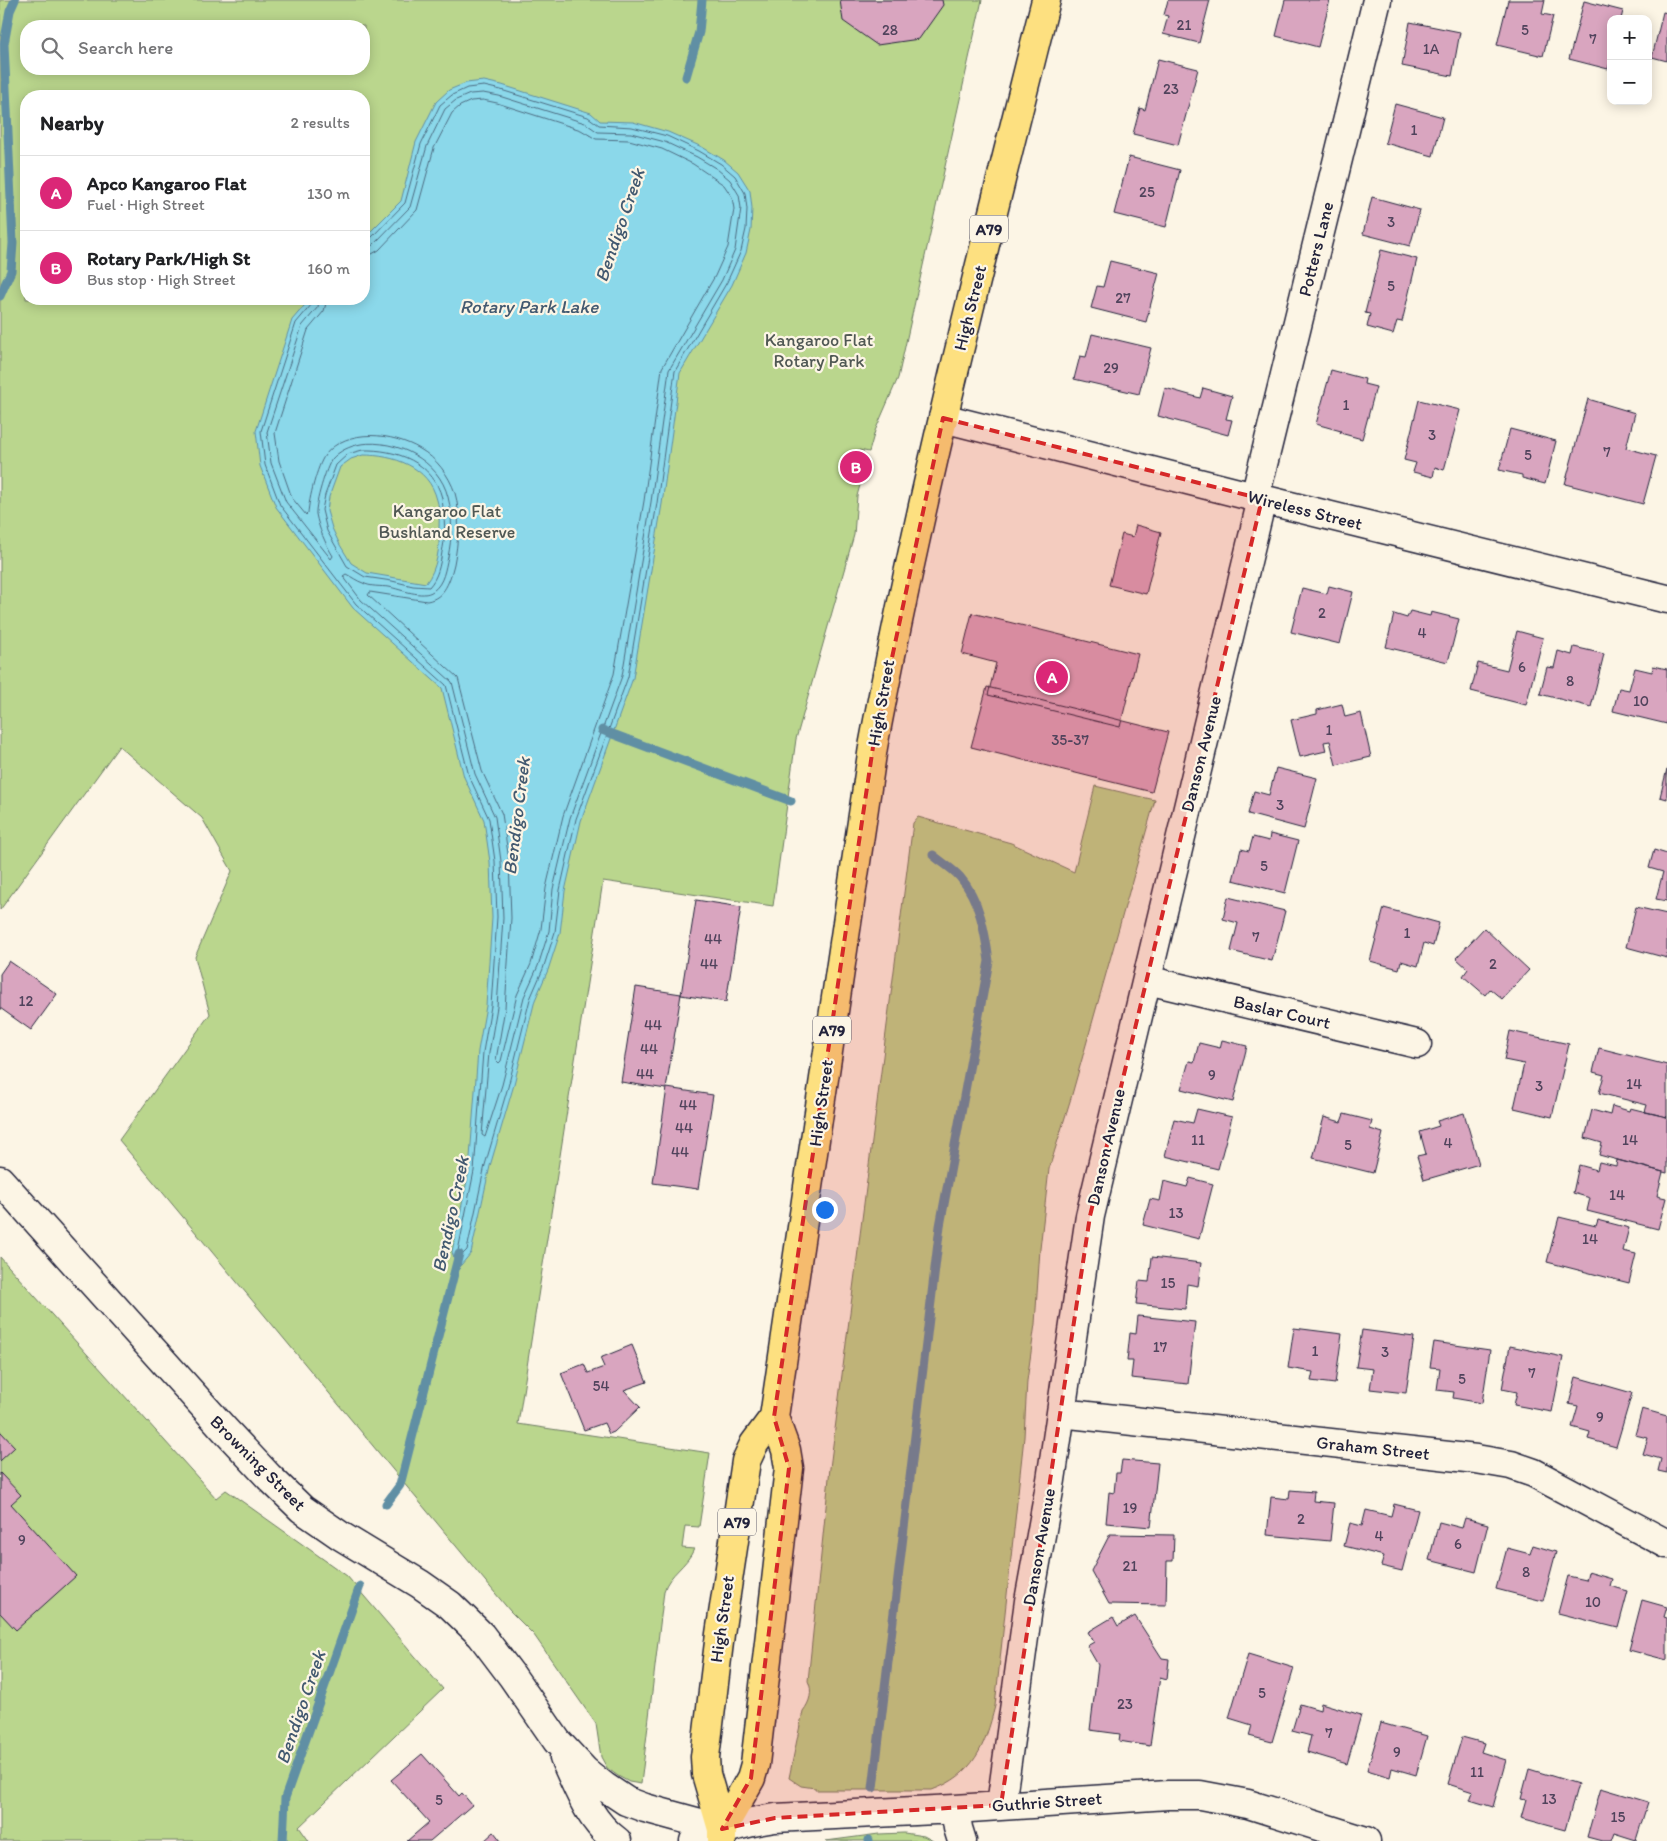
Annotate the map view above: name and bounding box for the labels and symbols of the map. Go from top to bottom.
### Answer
house number: 21 [1177,16,1191,34]
house number: 28 [882,21,898,39]
house number: 5 [1521,21,1529,39]
house number: 7 [1589,30,1597,48]
house number: 1A [1423,40,1440,58]
house number: 23 [1163,80,1179,98]
house number: 1 [1411,121,1418,139]
water label: Bendigo Creek [589,164,650,285]
house number: 25 [1139,183,1155,201]
street label: Potters Lane [1294,199,1338,299]
house number: 3 [1387,213,1395,231]
road number: A79 [970,215,1008,242]
street label: High Street [949,263,991,353]
house number: 5 [1387,277,1395,295]
house number: 27 [1115,289,1131,307]
water label: Rotary Park Lake [460,295,599,318]
park label: Kangaroo Flat Rotary Park [765,329,874,372]
house number: 29 [1103,359,1119,377]
house number: 1 [1343,396,1350,414]
house number: 3 [1428,426,1436,444]
house number: 7 [1603,443,1611,461]
house number: 5 [1524,446,1532,464]
pin: B [840,448,872,486]
street label: Wireless Street [1245,485,1365,535]
park label: Kangaroo Flat Bushland Reserve [379,500,515,543]
house number: 2 [1318,604,1326,622]
house number: 4 [1417,624,1427,642]
street label: High Street [863,658,899,748]
pin: A [1036,658,1068,696]
house number: 6 [1518,658,1526,676]
house number: 8 [1566,672,1574,690]
house number: 10 [1633,692,1649,710]
street label: Danson Avenue [1176,693,1226,815]
house number: 1 [1326,721,1333,739]
house number: 35-37 [1051,731,1089,749]
water label: Bendigo Creek [498,755,535,876]
house number: 3 [1276,796,1284,814]
house number: 5 [1260,857,1268,875]
house number: 1 [1404,924,1411,942]
house number: 7 [1252,928,1260,946]
house number: 44 [704,930,722,948]
house number: 44 [700,955,718,973]
house number: 2 [1489,955,1497,973]
street label: Baslar Court [1231,990,1333,1034]
house number: 12 [19,992,34,1010]
house number: 44 [644,1016,662,1034]
road number: A79 [813,1016,851,1044]
house number: 44 [640,1040,658,1058]
street label: High Street [804,1058,838,1148]
house number: 44 [636,1065,654,1083]
house number: 9 [1208,1066,1216,1084]
house number: 14 [1626,1075,1642,1093]
house number: 3 [1535,1077,1543,1095]
street label: Danson Avenue [1082,1086,1130,1208]
house number: 44 [679,1096,697,1114]
house number: 44 [675,1119,693,1137]
house number: 11 [1191,1131,1205,1149]
house number: 14 [1622,1131,1638,1149]
house number: 4 [1443,1134,1453,1152]
house number: 5 [1344,1136,1352,1154]
house number: 44 [671,1143,689,1161]
water label: Bendigo Creek [427,1153,474,1274]
house number: 14 [1609,1186,1625,1204]
your location [812,1197,838,1223]
house number: 13 [1168,1204,1184,1222]
house number: 14 [1582,1230,1598,1248]
house number: 15 [1161,1274,1176,1292]
house number: 17 [1153,1338,1168,1356]
house number: 1 [1312,1342,1319,1360]
house number: 3 [1381,1343,1389,1361]
house number: 7 [1528,1364,1536,1382]
house number: 5 [1458,1370,1466,1388]
house number: 54 [593,1377,609,1395]
house number: 9 [1596,1408,1604,1426]
street label: Browning Street [206,1411,311,1516]
street label: Graham Street [1315,1431,1431,1465]
street label: Danson Avenue [1018,1486,1060,1608]
house number: 19 [1123,1499,1138,1517]
road number: A79 [718,1508,756,1535]
house number: 2 [1297,1510,1305,1528]
house number: 4 [1374,1527,1384,1545]
house number: 9 [18,1531,26,1549]
house number: 6 [1454,1535,1462,1553]
house number: 21 [1123,1557,1137,1575]
house number: 8 [1522,1563,1530,1581]
street label: High Street [705,1574,739,1664]
house number: 10 [1585,1593,1601,1611]
water label: Bendigo Creek [270,1646,331,1767]
house number: 5 [1258,1684,1266,1702]
house number: 23 [1117,1695,1133,1713]
house number: 7 [1325,1724,1333,1742]
house number: 9 [1393,1743,1401,1761]
house number: 11 [1470,1763,1484,1781]
street label: Guthrie Street [991,1787,1103,1817]
house number: 13 [1541,1790,1557,1808]
house number: 5 [435,1791,443,1809]
house number: 15 [1611,1808,1626,1826]

